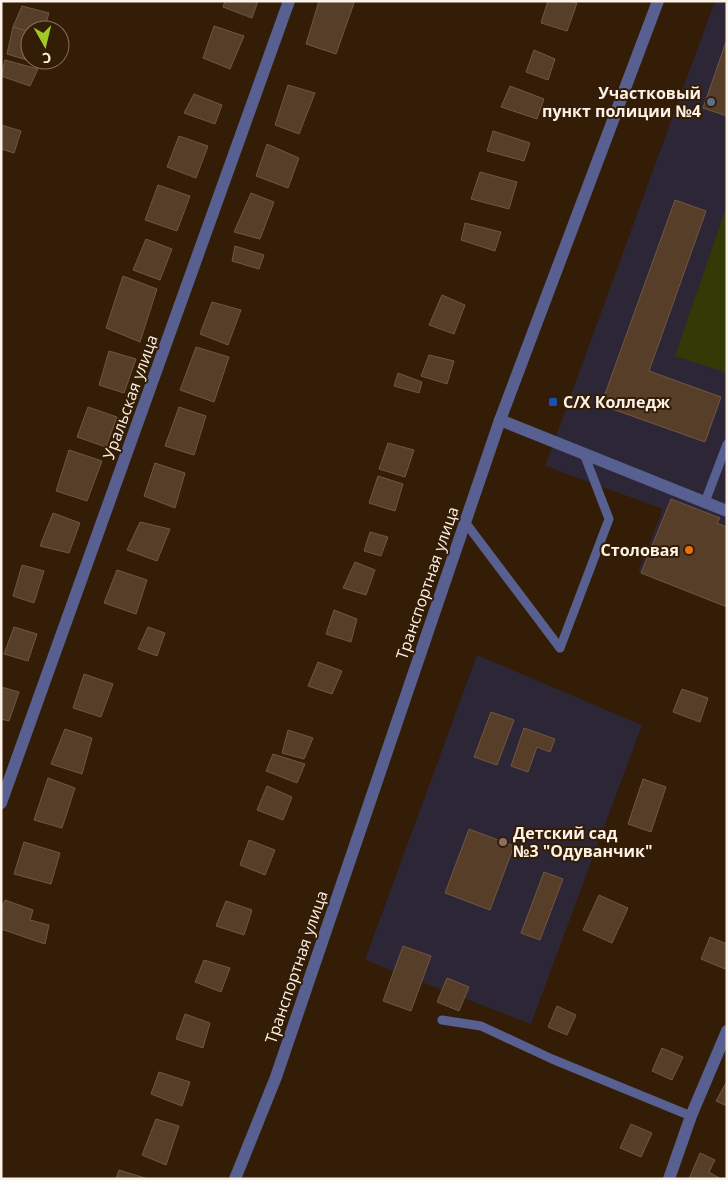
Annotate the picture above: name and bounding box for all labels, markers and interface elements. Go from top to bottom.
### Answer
north arrow [20,20,70,70]
text: С [41,48,53,68]
place label: Участковый пункт полиции №4 [542,82,701,122]
marker: Участковый пункт полиции №4 [705,96,717,108]
street label: Уральская улица [97,332,163,462]
place label: С/Х Колледж [563,391,670,413]
marker: С/Х Колледж [547,396,559,408]
street label: Транспортная улица [390,504,464,662]
place label: Столовая [601,539,679,561]
marker: Столовая [683,544,695,556]
place label: Детский сад №3 "Одуванчик" [513,822,653,862]
marker: Детский сад №3 "Одуванчик" [497,836,509,848]
street label: Транспортная улица [259,888,333,1046]

